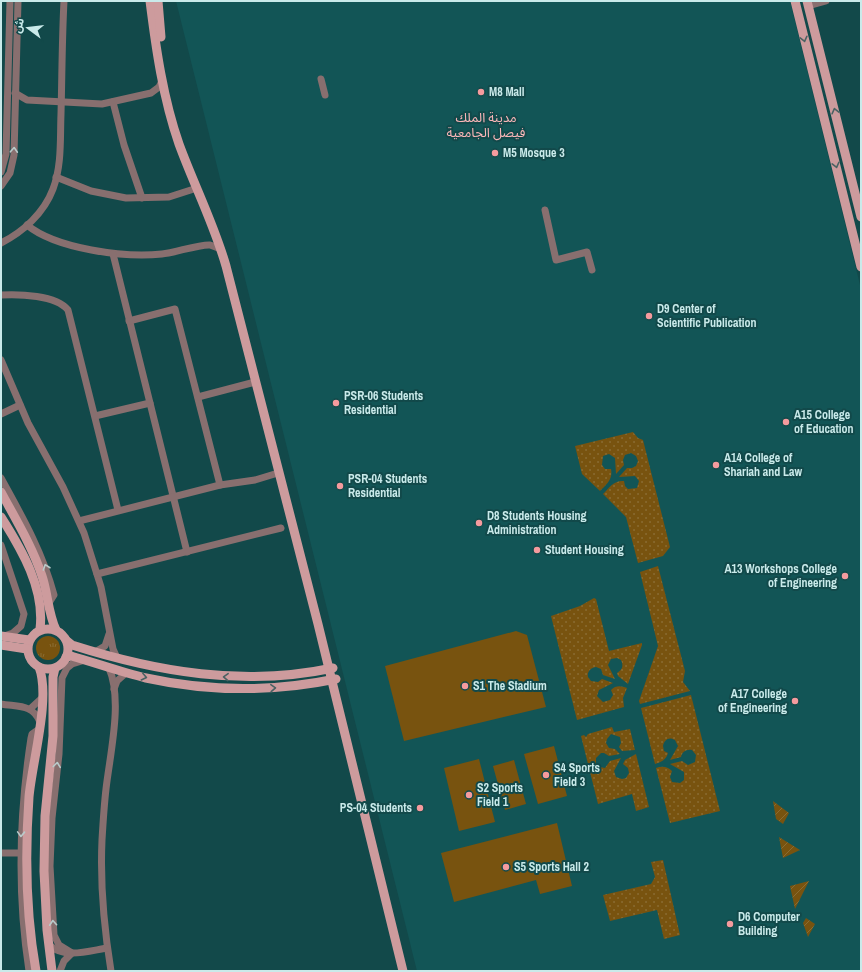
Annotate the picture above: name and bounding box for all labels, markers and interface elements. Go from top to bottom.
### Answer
north arrow [8,8,48,48]
text: ش [10,16,27,35]
one-way arrow [799,35,808,42]
place label: M8 Mall [489,84,525,100]
marker: M8 Mall [476,87,486,97]
one-way arrow [832,108,840,115]
district label: مدينة الملك فيصل الجامعية [447,109,526,141]
place label: M5 Mosque 3 [503,145,565,161]
one-way arrow [9,147,18,153]
marker: M5 Mosque 3 [490,148,500,158]
one-way arrow [831,162,839,168]
place label: D9 Center of Scientific Publication [657,301,757,331]
marker: D9 Center of Scientific Publication [644,311,654,321]
place label: PSR-06 Students Residential [344,388,424,418]
marker: PSR-06 Students Residential [331,398,341,408]
place label: A15 College of Education [794,407,854,437]
marker: A15 College of Education [781,417,791,427]
place label: A14 College of Shariah and Law [724,450,803,480]
marker: A14 College of Shariah and Law [711,460,721,470]
place label: PSR-04 Students Residential [348,471,428,501]
marker: PSR-04 Students Residential [335,481,345,491]
place label: D8 Students Housing Administration [487,508,587,538]
marker: D8 Students Housing Administration [474,518,484,528]
place label: Student Housing [545,542,624,558]
marker: Student Housing [532,545,542,555]
place label: A13 Workshops College of Engineering [725,561,838,591]
one-way arrow [42,564,50,571]
marker: A13 Workshops College of Engineering [840,571,850,581]
one-way arrow [223,672,229,681]
one-way arrow [141,673,148,681]
place label: S1 The Stadium [473,678,547,694]
marker: S1 The Stadium [460,681,470,691]
one-way arrow [270,684,276,692]
place label: A17 College of Engineering [718,686,788,716]
marker: A17 College of Engineering [790,696,800,706]
place label: S4 Sports Field 3 [554,760,600,790]
one-way arrow [52,762,61,768]
marker: S4 Sports Field 3 [541,770,551,780]
place label: S2 Sports Field 1 [477,780,523,810]
marker: S2 Sports Field 1 [464,790,474,800]
place label: PS-04 Students [340,800,413,816]
marker: PS-04 Students [415,803,425,813]
one-way arrow [17,831,25,837]
place label: S5 Sports Hall 2 [514,859,589,875]
marker: S5 Sports Hall 2 [501,862,511,872]
place label: D6 Computer Building [738,909,800,939]
marker: D6 Computer Building [725,919,735,929]
one-way arrow [49,920,58,926]

